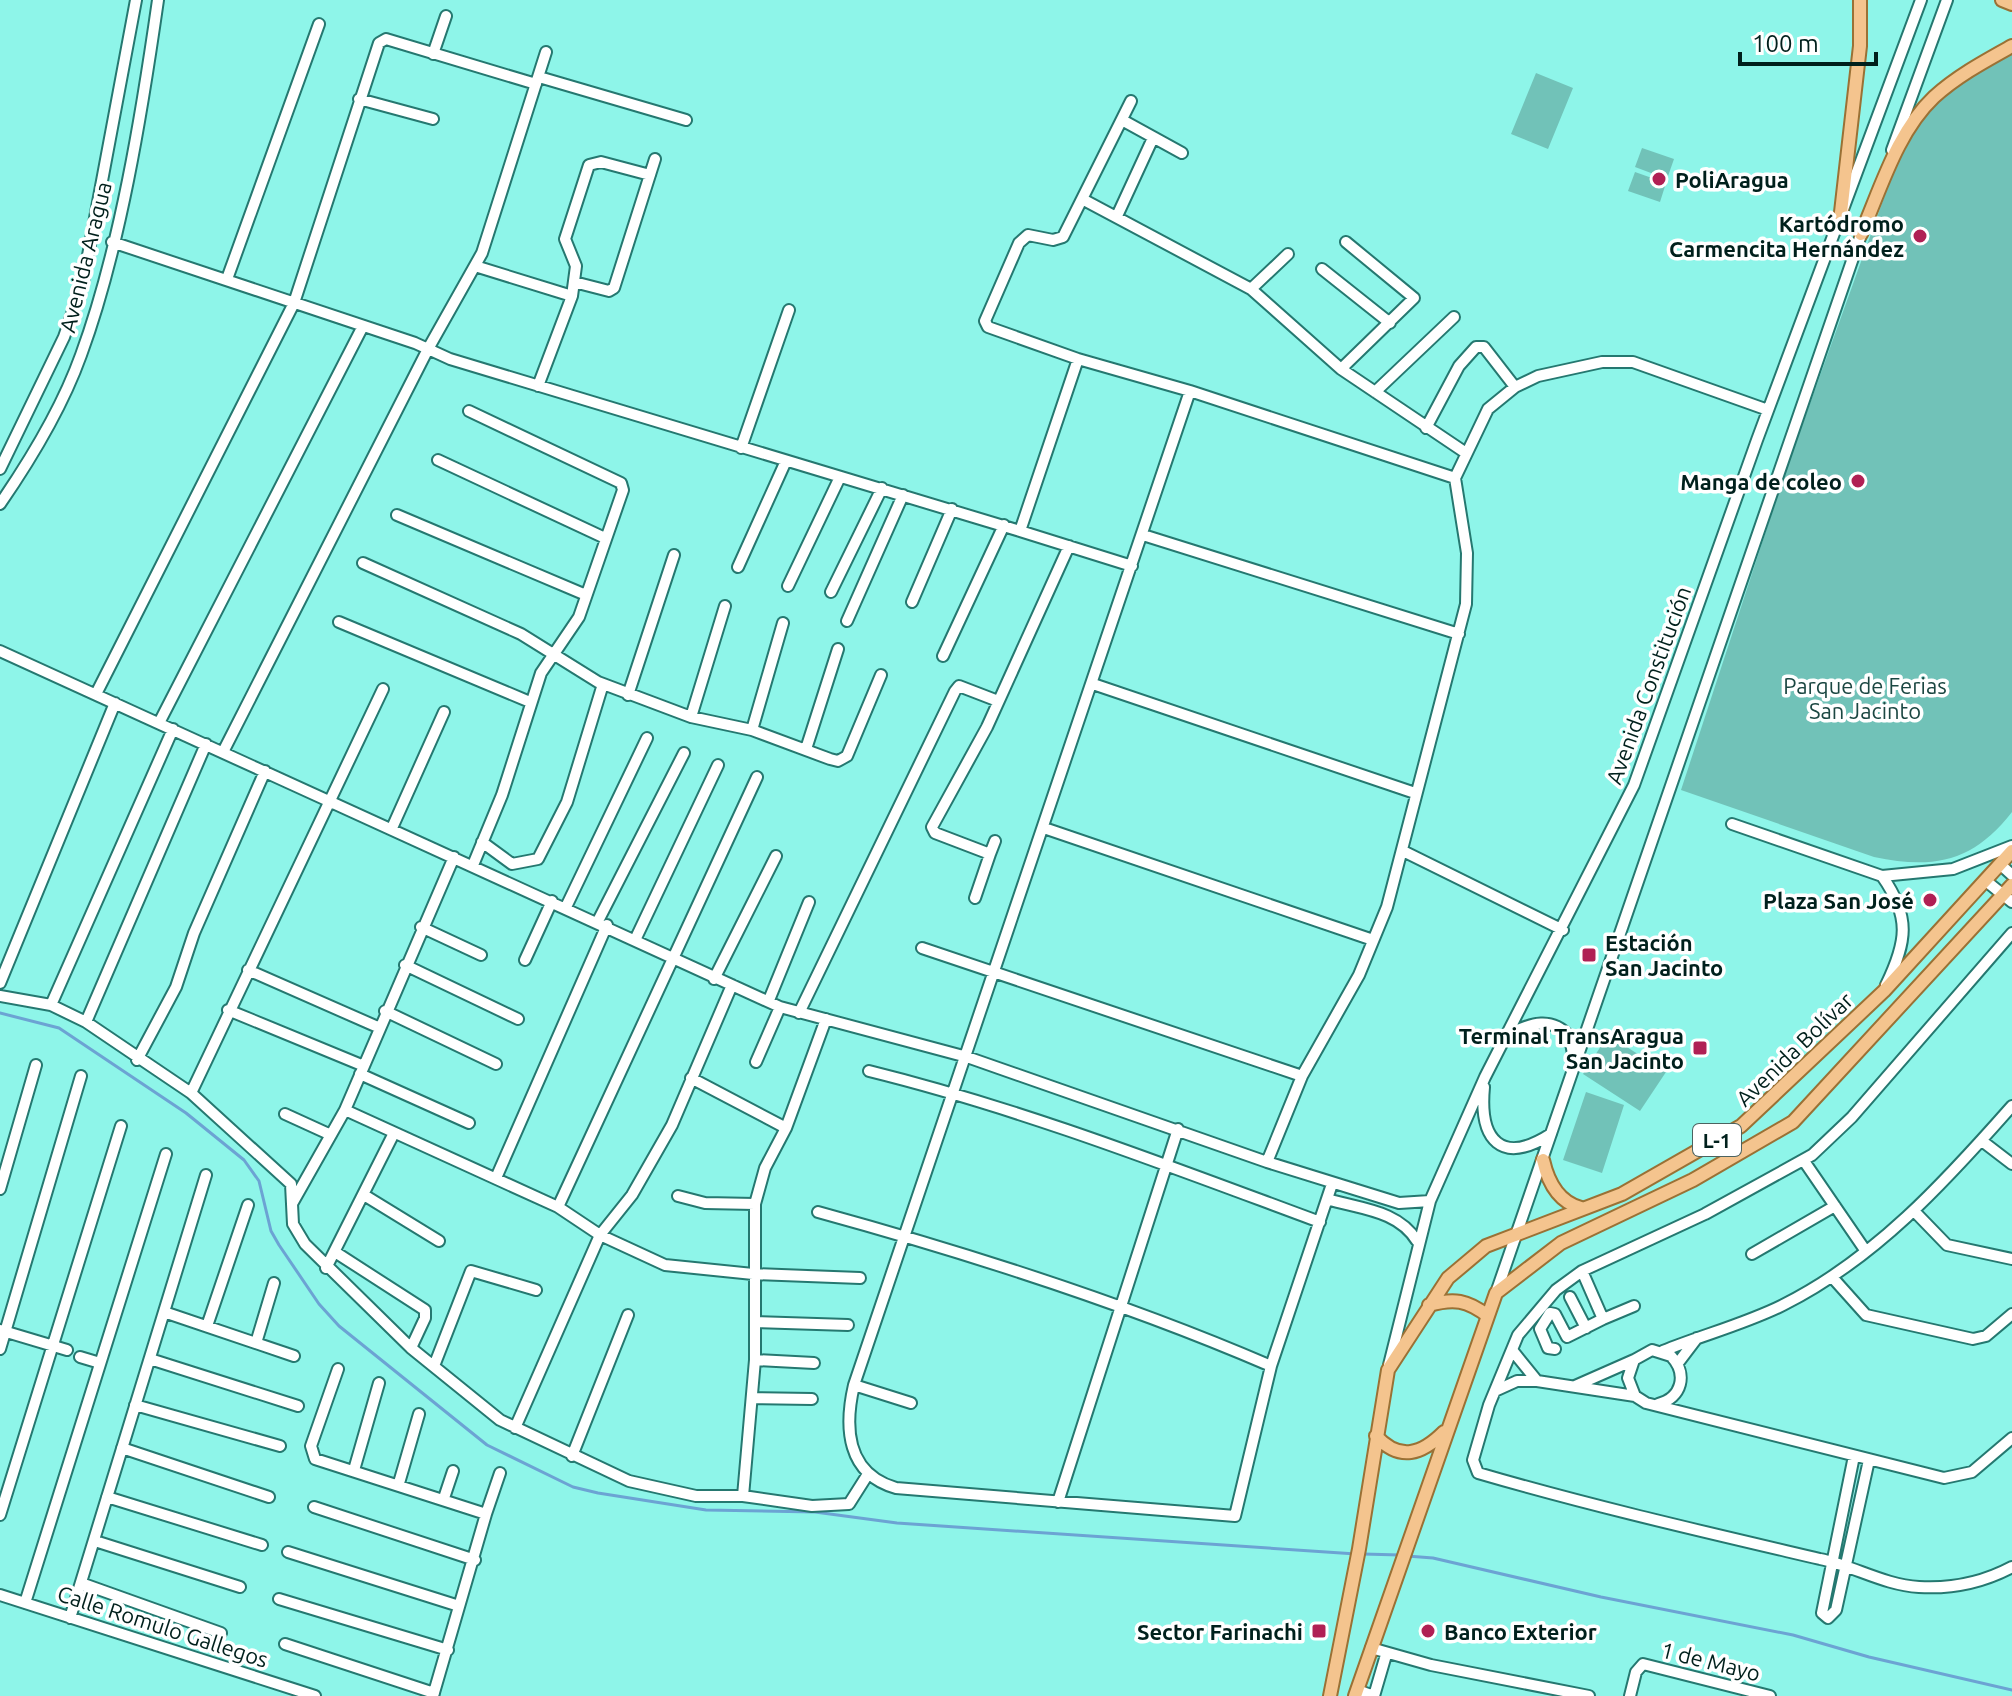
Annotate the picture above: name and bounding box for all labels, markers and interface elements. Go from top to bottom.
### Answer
scale bar [1740,16,1876,66]
text: 100 m [1752,30,1819,57]
place label: PoliAragua [1675,167,1789,192]
marker: PoliAragua [1650,170,1668,188]
street label: Avenida Aragua [54,179,116,335]
place label: Kartódromo Carmencita Hernández [1669,211,1904,261]
marker: Kartódromo Carmencita Hernández [1911,227,1929,245]
place label: Manga de coleo [1680,469,1842,494]
marker: Manga de coleo [1849,472,1867,490]
street label: Avenida Constitución [1601,583,1695,787]
park label: Parque de Ferias San Jacinto [1783,673,1947,723]
place label: Plaza San José [1763,888,1914,913]
marker: Plaza San José [1921,891,1939,909]
place label: Estación San Jacinto [1605,930,1723,980]
marker: Estación San Jacinto [1580,946,1598,964]
street label: Avenida Bolívar [1731,987,1858,1111]
place label: Terminal TransAragua San Jacinto [1459,1023,1684,1073]
marker: Terminal TransAragua San Jacinto [1691,1039,1709,1057]
road number: L-1 [1693,1124,1741,1156]
street label: Calle Romulo Gallegos [55,1580,271,1672]
place label: Sector Farinachi [1137,1619,1303,1644]
place label: Banco Exterior [1444,1619,1597,1644]
marker: Sector Farinachi [1310,1622,1328,1640]
marker: Banco Exterior [1419,1622,1437,1640]
street label: 1 de Mayo [1659,1637,1763,1685]

